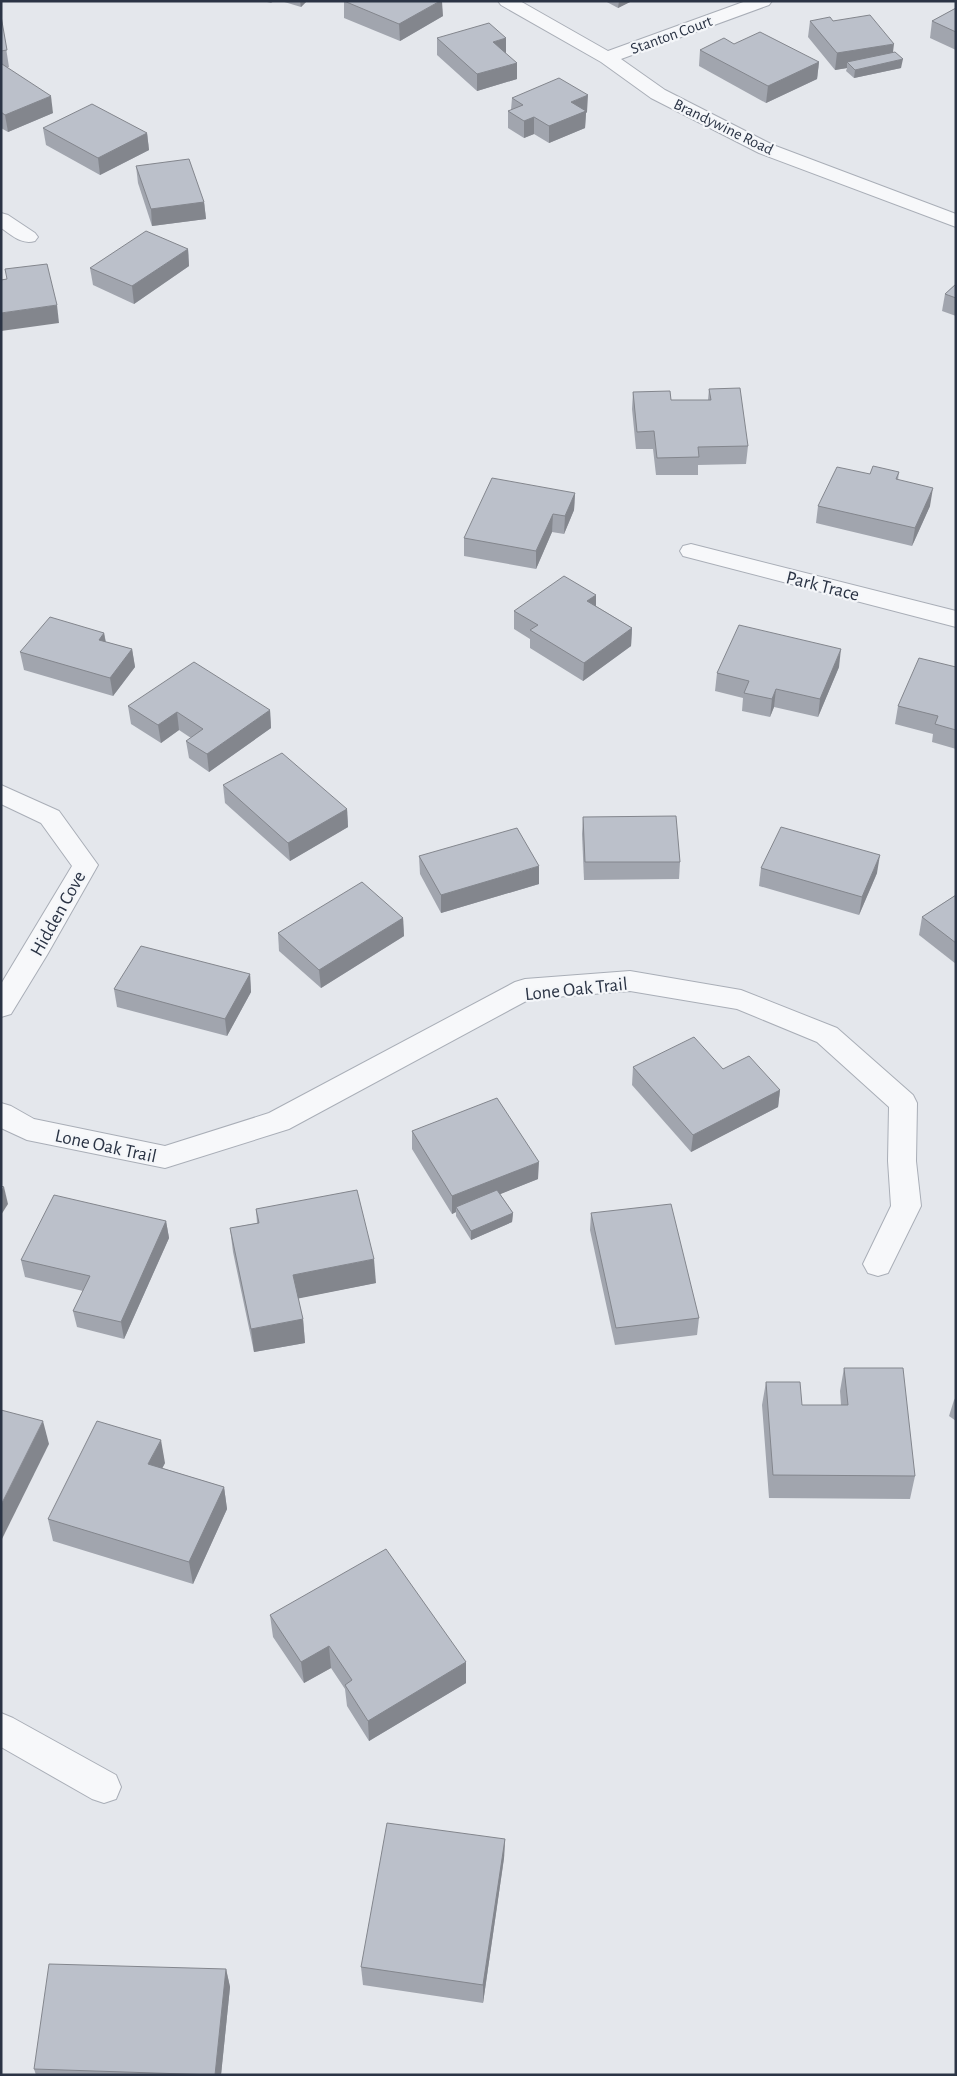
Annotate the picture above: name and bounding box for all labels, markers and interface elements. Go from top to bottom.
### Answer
street label: Stanton Court [628,13,714,57]
street label: Brandywine Road [671,96,776,159]
street label: Park Trace [784,568,861,605]
street label: Hidden Cove [27,868,89,959]
street label: Lone Oak Trail [524,975,628,1004]
street label: Lone Oak Trail [53,1126,158,1166]

